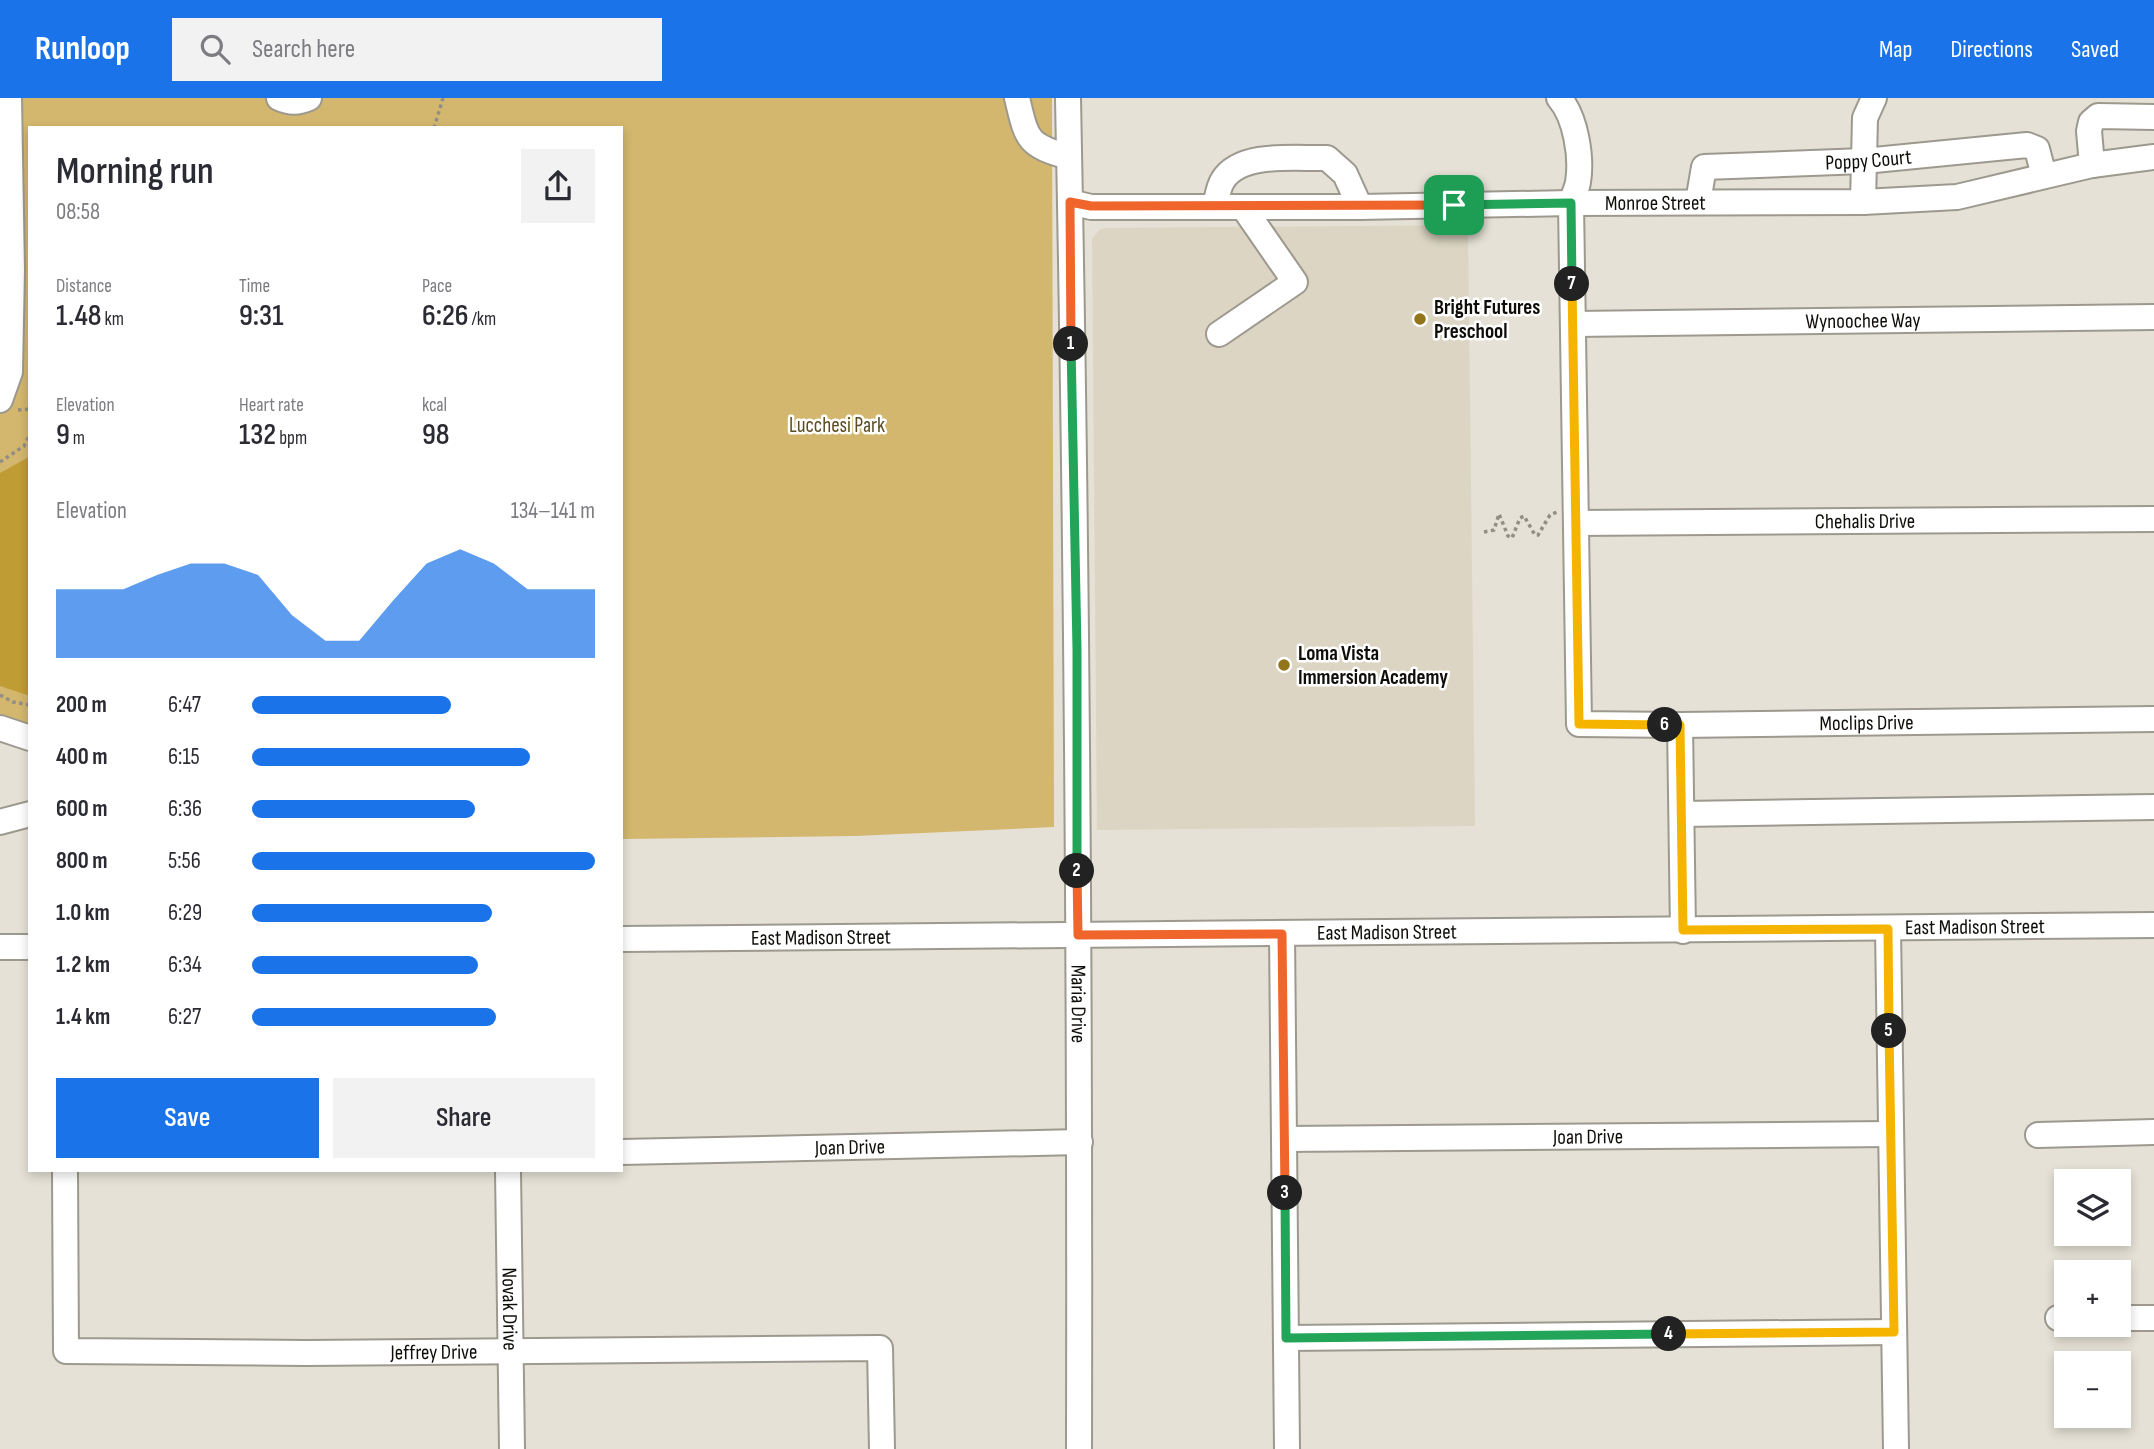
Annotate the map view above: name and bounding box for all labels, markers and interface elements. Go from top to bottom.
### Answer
search box [172,18,662,81]
text: Runloop [35,29,130,69]
icon: search [196,30,234,68]
text: Search here [252,34,355,65]
text: Map [1879,35,1912,64]
text: Directions [1950,35,2033,64]
text: Saved [2071,35,2119,64]
street label: Poppy Court [1825,144,1913,175]
text: Morning run [56,149,214,194]
button: share [521,149,595,223]
pin [1424,175,1484,235]
icon: arrive [1435,186,1473,224]
street label: Monroe Street [1605,191,1706,216]
text: 08:58 [56,198,100,226]
pin: 7 [1554,266,1590,302]
text: 7 [1567,272,1576,295]
text: Distance [56,275,112,298]
text: Time [239,275,270,298]
text: Pace [422,275,452,298]
place label: Bright Futures Preschool [1434,295,1540,344]
text: 1.48 [56,298,102,334]
text: 9:31 [239,298,283,334]
text: 6:26 [422,298,469,334]
text: km [102,308,124,331]
text: /km [469,308,496,331]
street label: Wynoochee Way [1805,308,1921,334]
marker: Bright Futures Preschool [1412,311,1428,327]
pin: 1 [1054,327,1088,362]
text: 1 [1067,332,1074,355]
text: Elevation [56,394,115,417]
text: Heart rate [239,394,304,417]
text: kcal [422,394,447,417]
park label: Lucchesi Park [789,413,885,438]
text: 9 [56,417,70,453]
text: 132 [239,417,276,453]
text: 98 [422,417,450,453]
text: m [70,427,85,450]
text: bpm [276,427,307,450]
text: Elevation [56,497,127,525]
text: 134–141 m [511,497,595,525]
street label: Chehalis Drive [1815,509,1915,534]
place label: Loma Vista Immersion Academy [1298,641,1448,690]
marker: Loma Vista Immersion Academy [1276,657,1292,673]
text: 200 m [56,691,107,719]
text: 6:47 [168,691,201,719]
pin: 6 [1648,708,1682,742]
street label: Moclips Drive [1819,710,1914,736]
text: 6 [1660,713,1669,736]
text: 400 m [56,743,107,771]
text: 6:15 [168,743,200,771]
text: 600 m [56,795,108,823]
text: 6:36 [168,795,202,823]
text: 800 m [56,847,108,875]
text: 5:56 [168,847,201,875]
pin: 2 [1060,854,1094,888]
text: 2 [1072,859,1081,882]
text: 1.0 km [56,899,110,927]
text: 6:29 [168,899,202,927]
street label: East Madison Street [1905,914,2045,940]
street label: East Madison Street [1317,919,1457,946]
street label: East Madison Street [751,925,891,951]
text: 1.2 km [56,951,110,979]
text: 6:34 [168,951,202,979]
street label: Maria Drive [1065,965,1091,1043]
text: 1.4 km [56,1003,110,1031]
text: 6:27 [168,1003,201,1031]
pin: 5 [1871,1014,1906,1048]
text: 5 [1884,1019,1893,1042]
button: Save [56,1078,319,1158]
button: Share [333,1078,595,1158]
street label: Joan Drive [1552,1124,1623,1150]
street label: Joan Drive [814,1134,885,1161]
map controls [2054,1169,2131,1428]
button: layers [2054,1169,2131,1246]
pin: 3 [1268,1176,1302,1210]
text: 3 [1280,1181,1289,1204]
button: + [2054,1260,2131,1337]
street label: Novak Drive [496,1267,523,1351]
pin: 4 [1652,1316,1686,1352]
text: 4 [1664,1322,1673,1345]
street label: Jeffrey Drive [389,1340,478,1365]
button: − [2054,1351,2131,1428]

